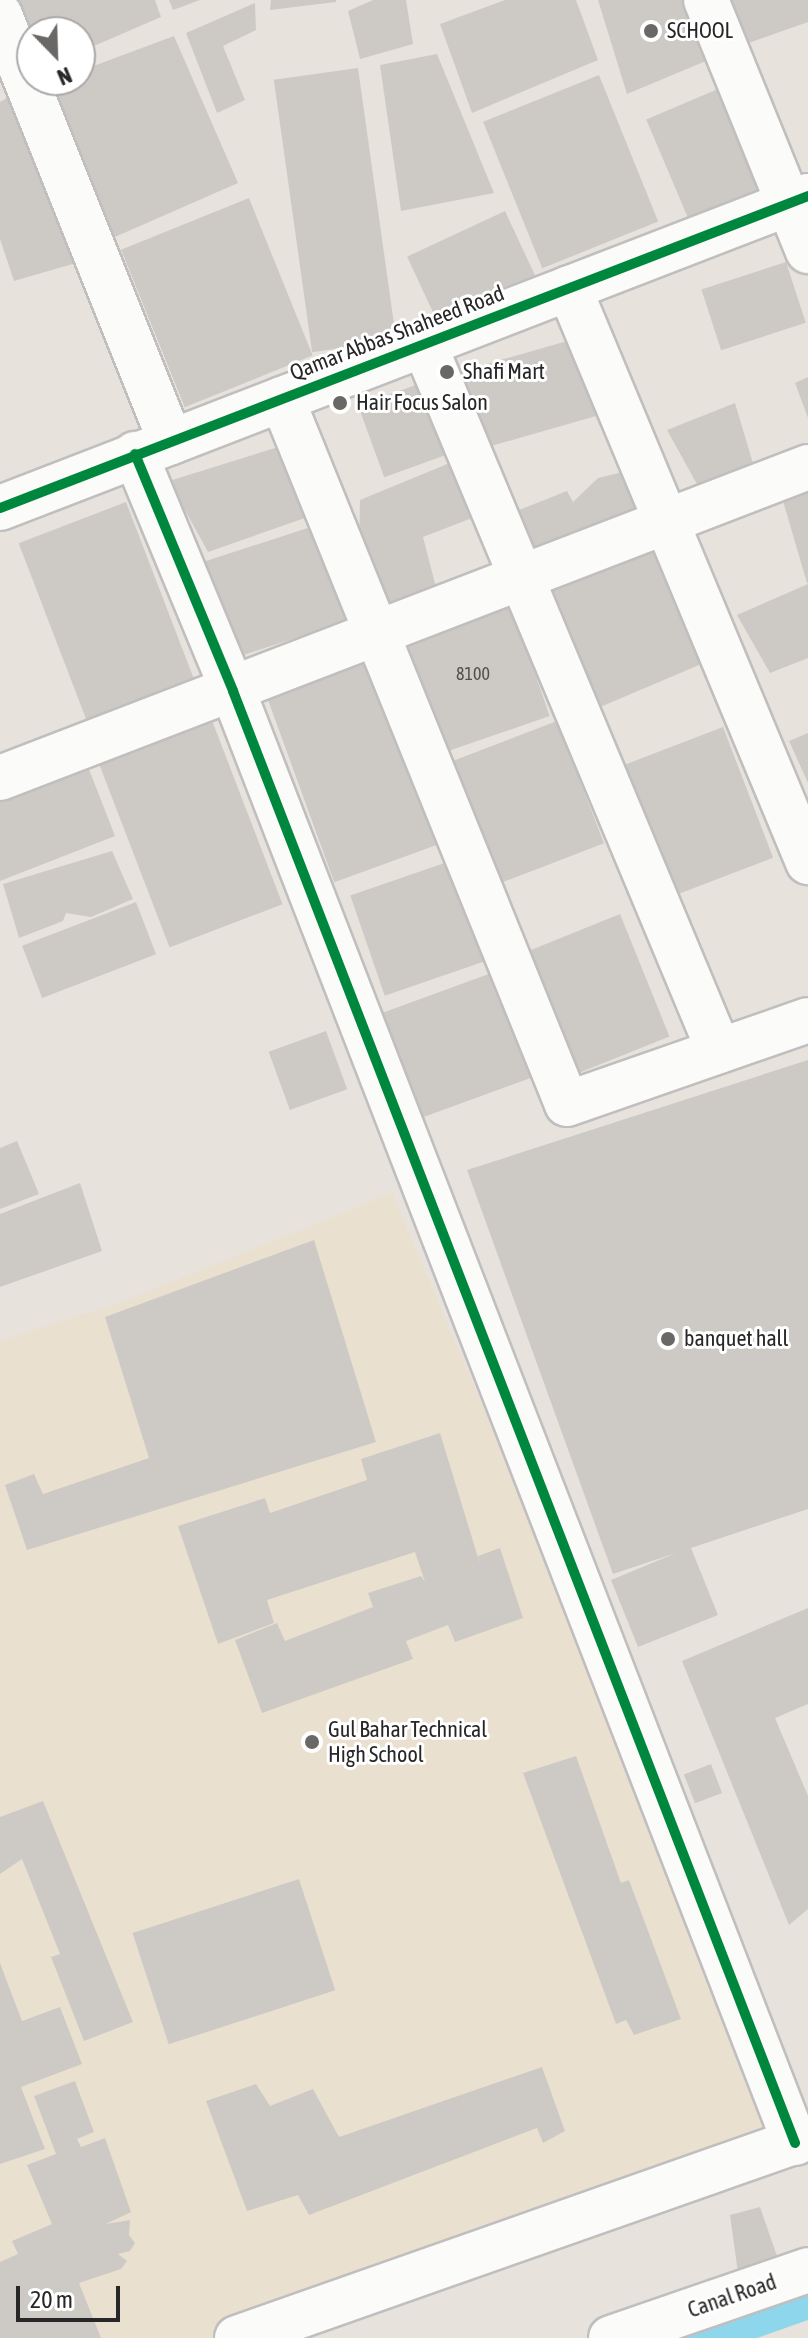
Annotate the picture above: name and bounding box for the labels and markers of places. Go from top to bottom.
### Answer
place label: SCHOOL [667,18,733,44]
marker: SCHOOL [642,22,660,40]
place label: Shafi Mart [463,359,545,385]
marker: Shafi Mart [438,363,456,381]
place label: Hair Focus Salon [356,390,488,416]
marker: Hair Focus Salon [331,394,349,412]
place label: banquet hall [684,1326,788,1352]
marker: banquet hall [659,1330,677,1348]
place label: Gul Bahar Technical High School [328,1716,487,1768]
marker: Gul Bahar Technical High School [303,1733,321,1751]

